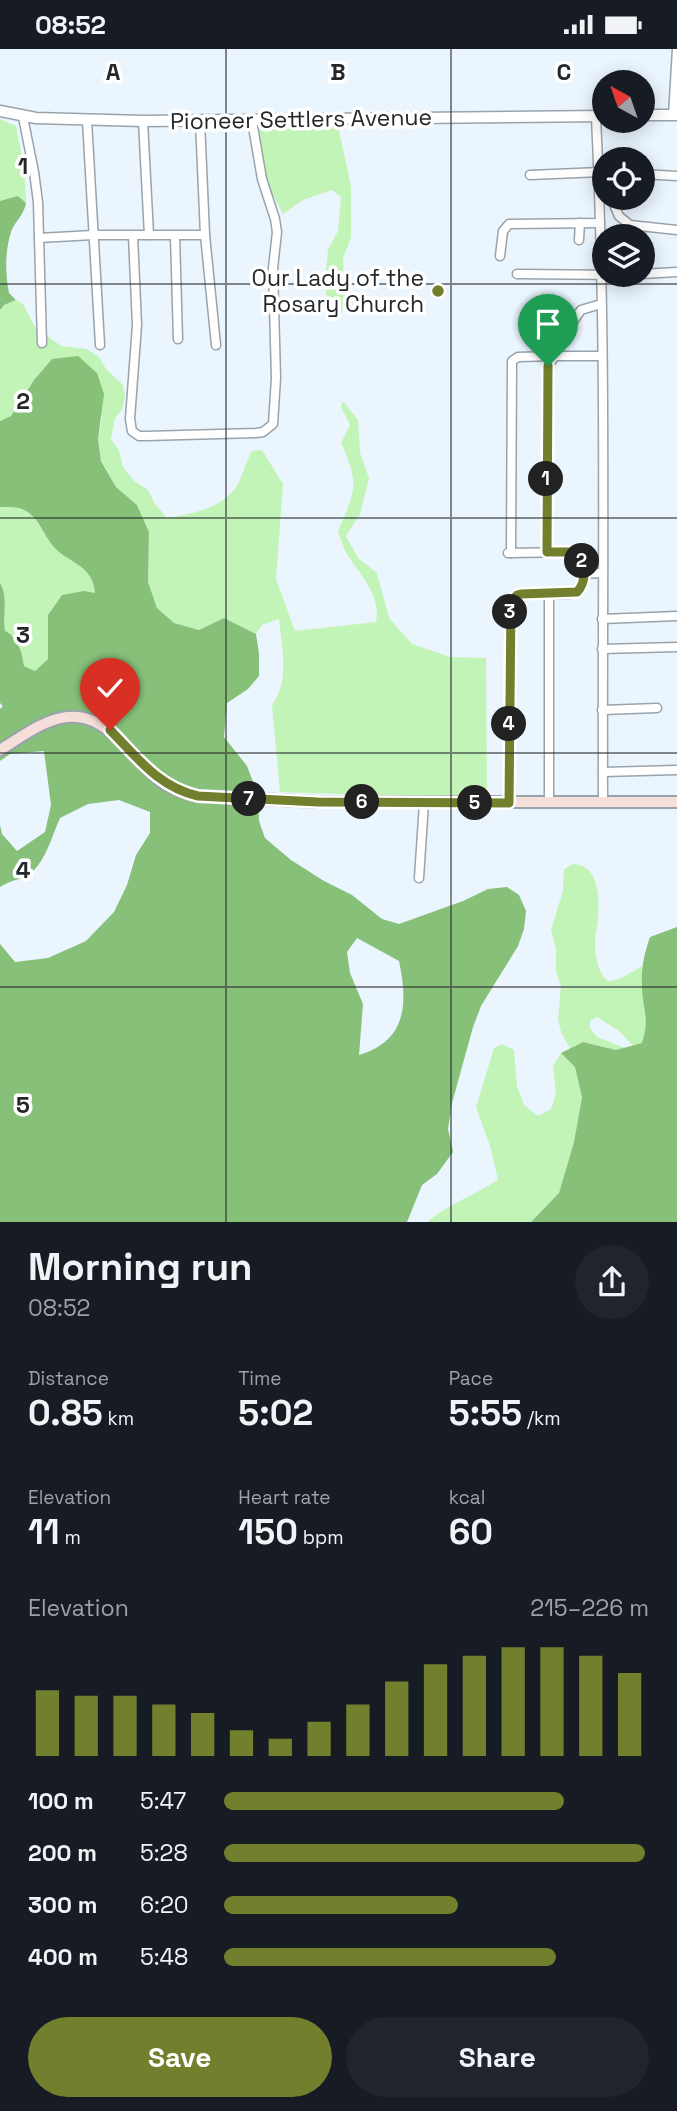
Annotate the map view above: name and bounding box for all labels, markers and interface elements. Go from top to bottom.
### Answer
text: 08:52 [35,8,106,42]
text: A [106,57,121,87]
text: B [330,57,346,87]
text: C [557,57,571,87]
north arrow [592,70,654,133]
map controls [592,70,655,287]
street label: Pioneer Settlers Avenue [170,102,432,136]
button: locate [592,147,655,210]
text: 1 [18,151,28,181]
button: layers [592,224,655,287]
place label: Our Lady of the Rosary Church [252,263,424,319]
marker: Our Lady of the Rosary Church [430,283,446,299]
pin [518,294,578,366]
icon: arrive [529,305,567,343]
text: 2 [16,386,30,416]
pin: 1 [528,461,564,497]
text: 1 [541,466,550,491]
pin: 2 [564,543,600,579]
text: 2 [576,548,587,573]
pin: 3 [492,595,528,629]
text: 3 [504,599,515,624]
text: 3 [16,620,30,650]
pin [80,658,140,730]
icon: check [91,669,129,707]
pin: 4 [491,707,526,741]
text: 4 [502,711,515,736]
pin: 7 [232,781,266,817]
pin: 6 [344,785,380,819]
pin: 5 [458,785,492,821]
text: 7 [243,786,254,811]
text: 6 [356,789,367,814]
text: 5 [469,790,480,815]
text: 4 [16,855,31,885]
text: 5 [16,1090,30,1120]
text: Morning run [28,1243,253,1291]
button: share [575,1245,649,1319]
text: 08:52 [28,1293,90,1323]
text: Distance [28,1366,109,1391]
text: Time [238,1366,282,1391]
text: Pace [449,1366,493,1391]
text: 0.85 [28,1391,103,1435]
text: 5:02 [238,1391,313,1435]
text: 5:55 [449,1391,522,1435]
text: km [103,1406,134,1431]
text: /km [522,1406,561,1431]
text: Elevation [28,1485,111,1510]
text: Heart rate [238,1485,331,1510]
text: kcal [449,1485,485,1510]
text: 11 [28,1510,60,1554]
text: 150 [238,1510,298,1554]
text: 60 [449,1510,493,1554]
text: m [60,1525,81,1550]
text: bpm [298,1525,344,1550]
text: Elevation [28,1593,129,1623]
text: 215–226 m [530,1593,649,1623]
text: 100 m [28,1786,94,1816]
text: 5:47 [140,1786,186,1816]
text: 200 m [28,1838,97,1868]
text: 5:28 [140,1838,188,1868]
text: 300 m [28,1890,97,1920]
text: 6:20 [140,1890,189,1920]
text: 400 m [28,1942,98,1972]
text: 5:48 [140,1942,188,1972]
button: Save [28,2017,332,2097]
button: Share [346,2017,649,2097]

